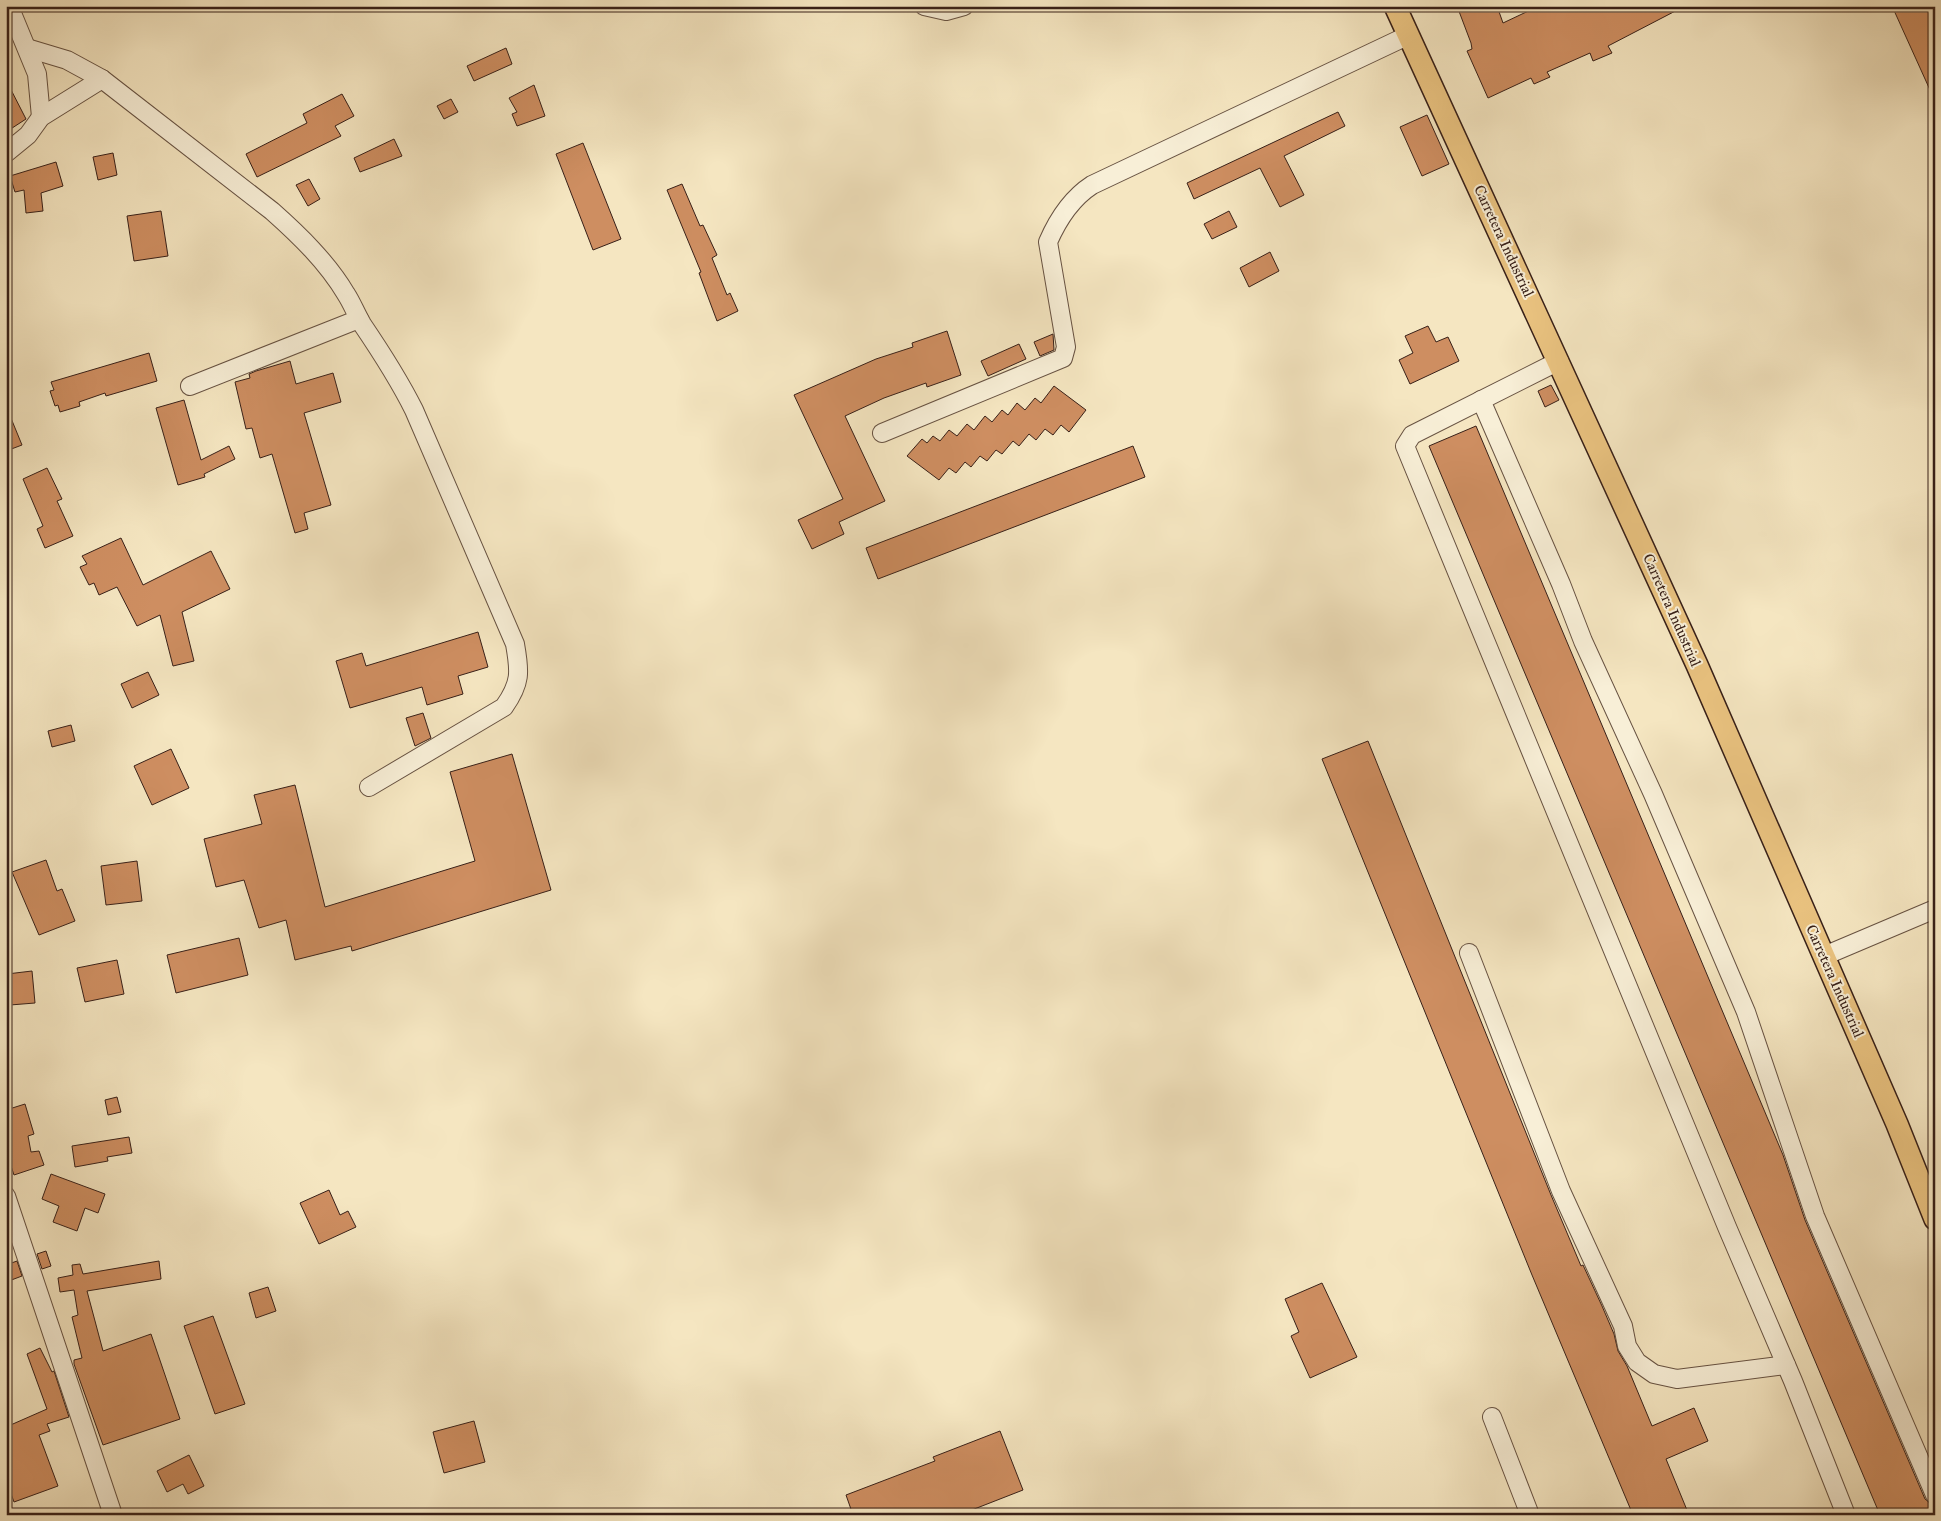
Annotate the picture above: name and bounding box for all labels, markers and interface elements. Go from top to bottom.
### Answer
street label: Carretera Industrial [1470,182,1538,301]
street label: Carretera Industrial [1639,551,1705,670]
street label: Carretera Industrial [1802,922,1868,1041]

